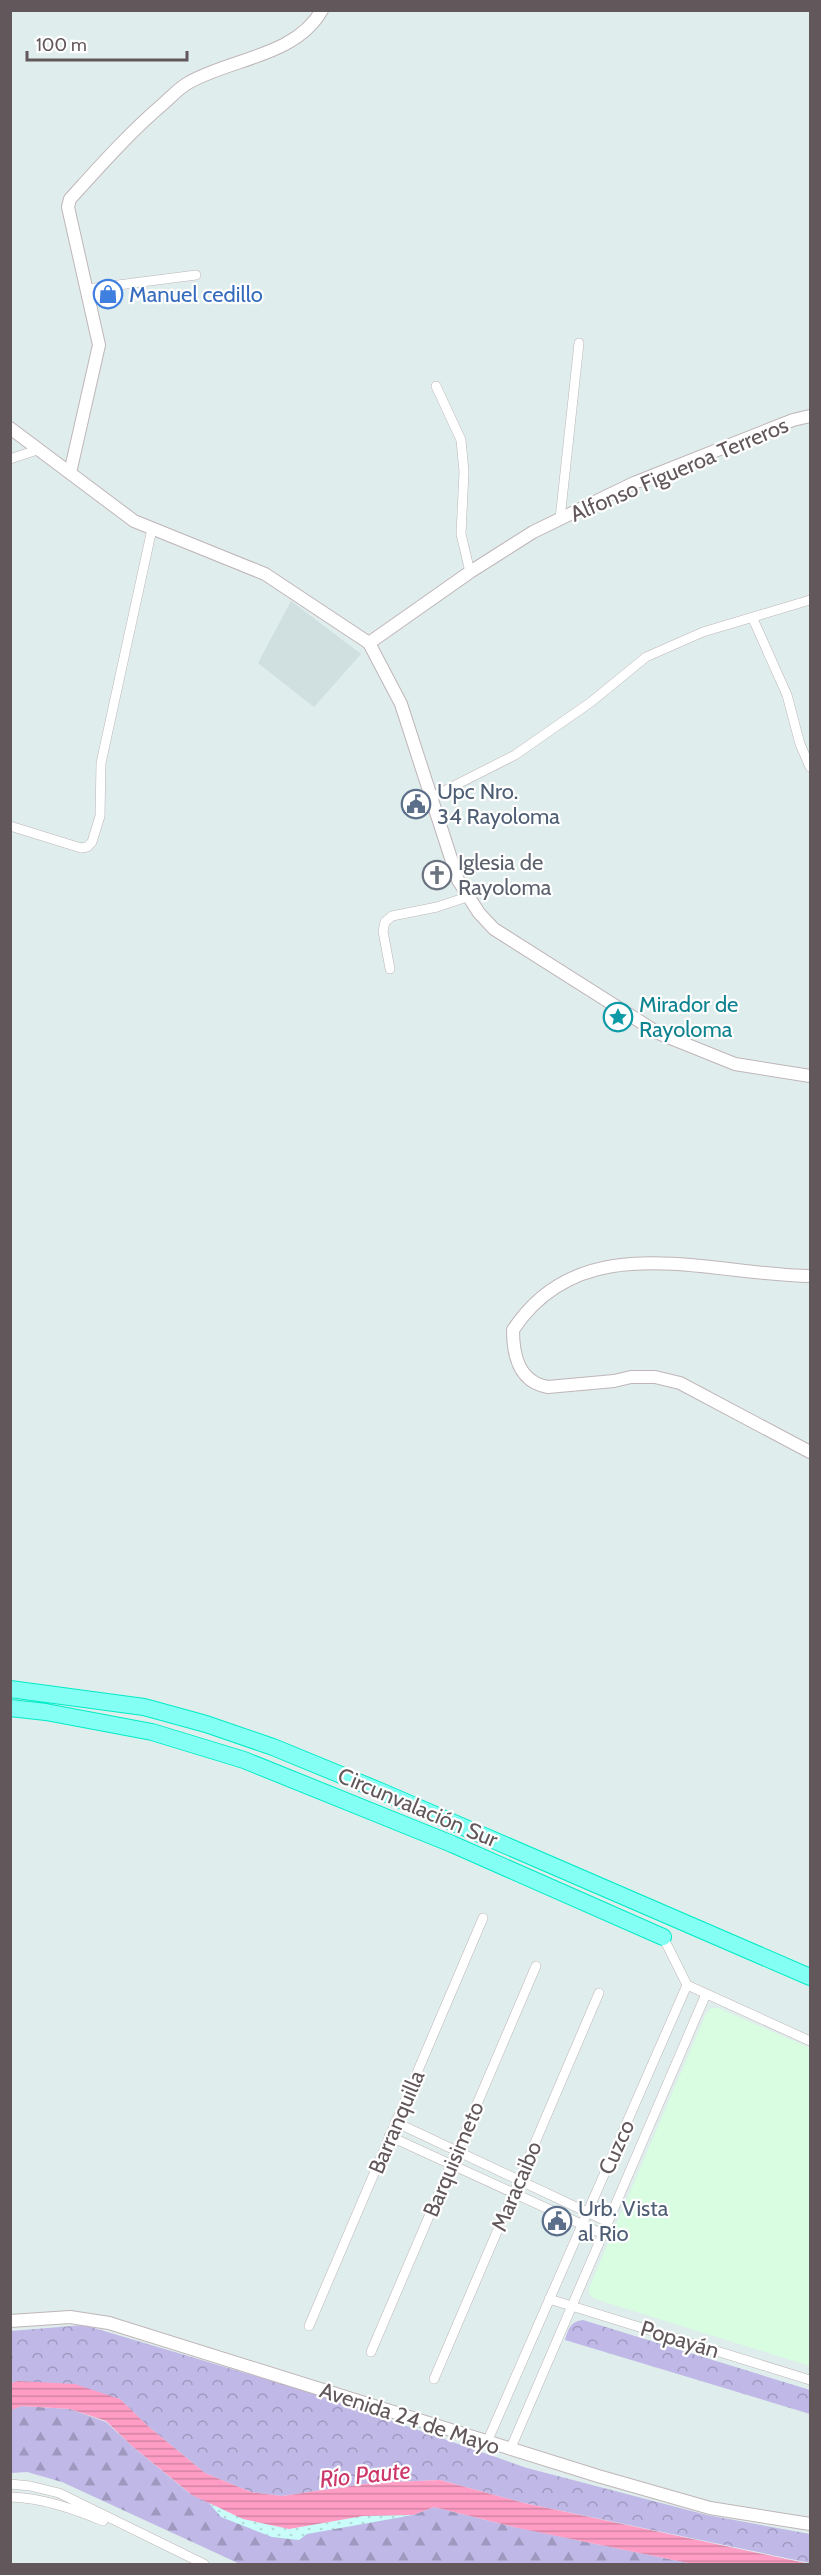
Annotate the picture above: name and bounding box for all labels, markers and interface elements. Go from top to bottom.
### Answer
scale bar [27,24,188,62]
text: 100 m [36,34,87,56]
shop icon: Manuel cedillo [92,278,124,310]
place label: Manuel cedillo [129,281,263,308]
street label: Alfonso Figueroa Terreros [566,411,792,528]
place label: Upc Nro. 34 Rayoloma [437,778,560,830]
public building icon: Upc Nro. 34 Rayoloma [400,788,432,820]
place label: Iglesia de Rayoloma [458,849,552,901]
church icon: Iglesia de Rayoloma [421,859,453,891]
place label: Mirador de Rayoloma [639,991,738,1043]
place icon: Mirador de Rayoloma [602,1001,634,1033]
street label: Circunvalación Sur [334,1762,502,1853]
street label: Barranquilla [363,2066,430,2178]
street label: Barquisimeto [417,2098,490,2221]
street label: Cuzco [593,2116,640,2179]
street label: Maracaibo [485,2137,547,2235]
place label: Urb. Vista al Rio [578,2195,669,2247]
public building icon: Urb. Vista al Rio [541,2205,573,2237]
street label: Popayán [637,2315,722,2364]
street label: Avenida 24 de Mayo [316,2377,503,2460]
water label: Río Paute [318,2455,412,2494]

